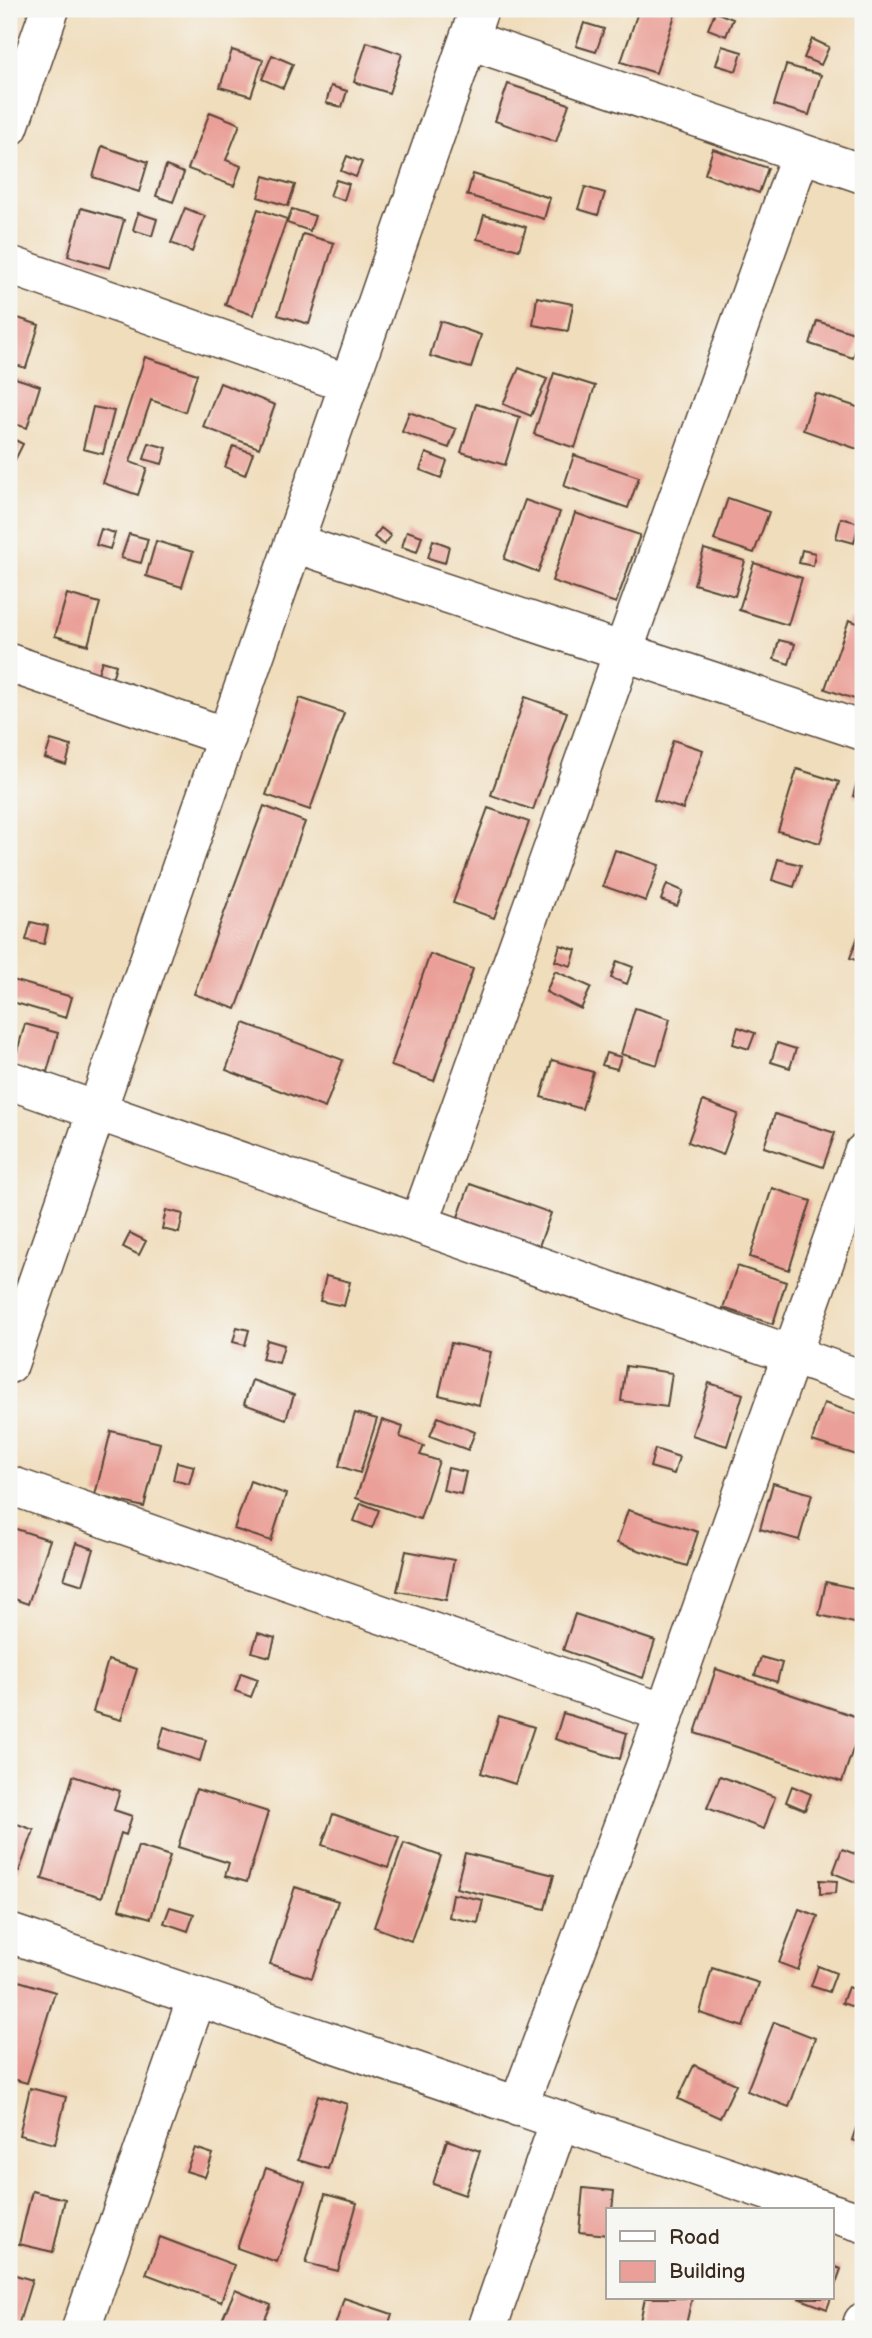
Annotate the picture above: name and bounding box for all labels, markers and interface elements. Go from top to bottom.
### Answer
legend [606,2208,834,2300]
text: Road [669,2225,720,2250]
text: Building [669,2259,745,2284]

